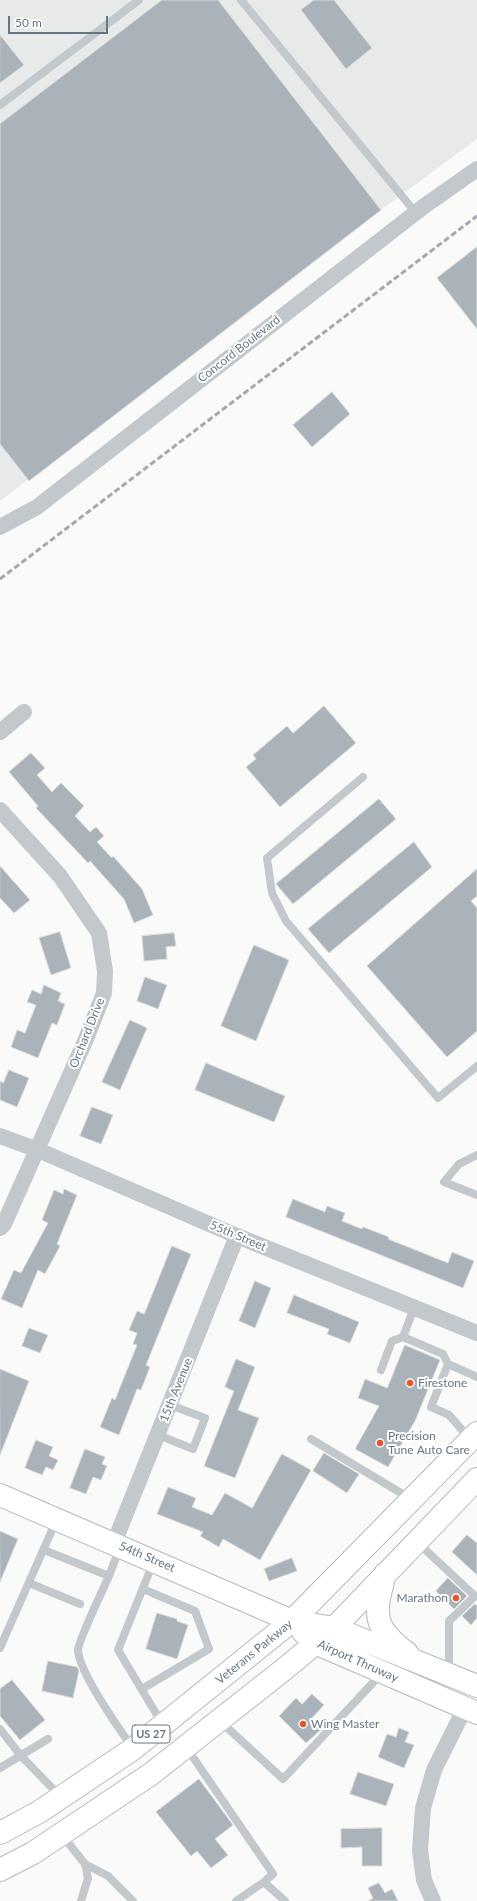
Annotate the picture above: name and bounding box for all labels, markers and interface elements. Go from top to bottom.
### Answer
scale bar [10,8,110,34]
text: 50 m [15,15,42,30]
street label: Concord Boulevard [195,312,283,386]
street label: Orchard Drive [66,996,108,1070]
street label: 55th Street [208,1218,268,1254]
street label: 15th Avenue [157,1356,195,1424]
place label: Firestone [418,1376,467,1390]
marker: Firestone [405,1378,415,1388]
place label: Precision Tune Auto Care [388,1429,470,1457]
marker: Precision Tune Auto Care [375,1438,385,1448]
street label: 54th Street [117,1539,177,1575]
place label: Marathon [396,1591,448,1605]
marker: Marathon [451,1593,461,1603]
street label: Veterans Parkway [213,1617,295,1687]
street label: Airport Thruway [315,1637,401,1685]
place label: Wing Master [311,1717,379,1731]
marker: Wing Master [298,1719,308,1729]
road number: US 27 [132,1725,170,1743]

